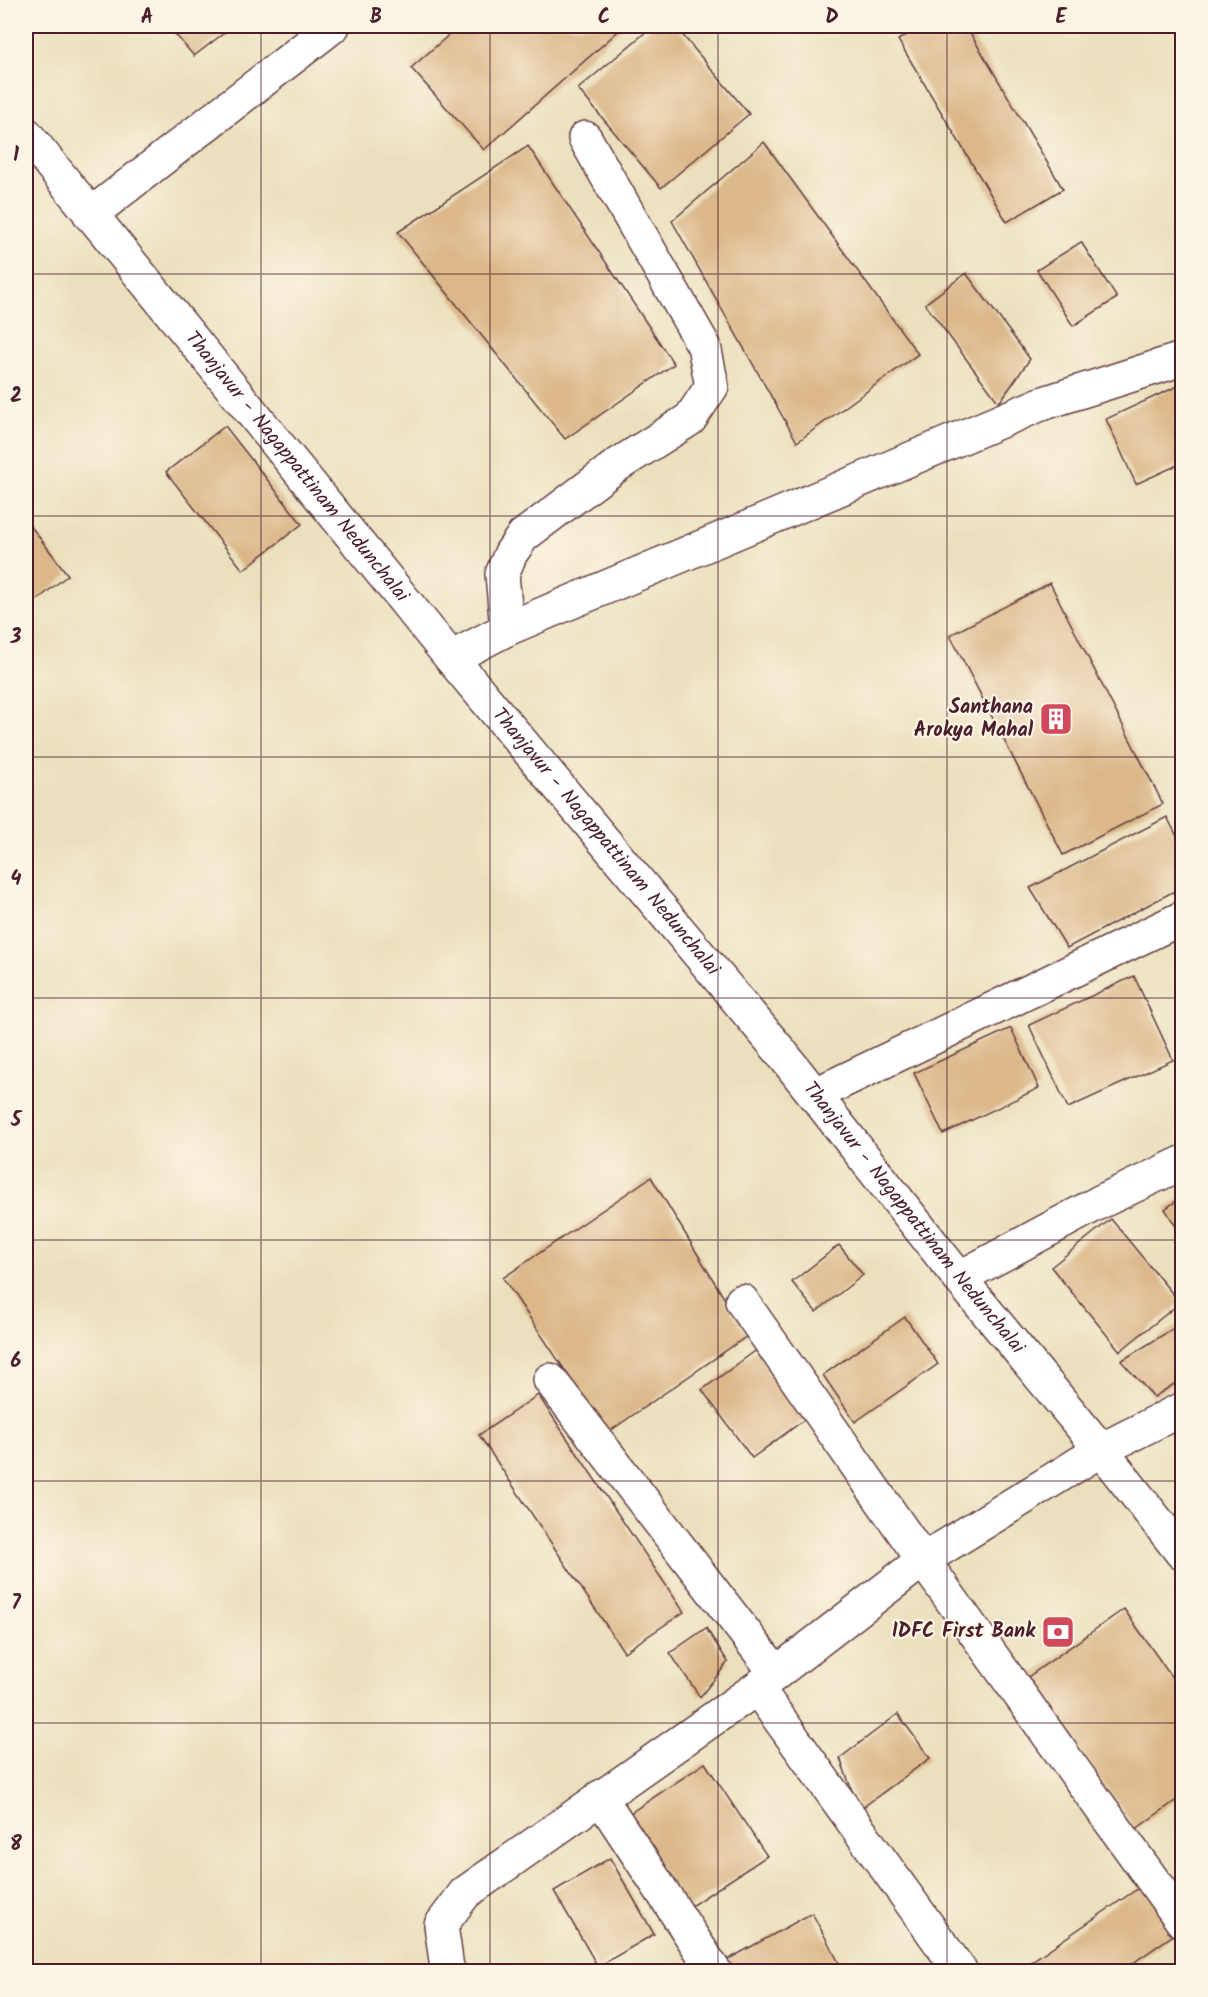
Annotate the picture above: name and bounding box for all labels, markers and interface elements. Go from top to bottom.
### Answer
text: A [141,2,153,34]
text: B [370,2,382,34]
text: C [598,2,610,34]
text: D [825,2,839,34]
text: E [1055,2,1067,34]
text: 1 [13,140,19,172]
street label: Thanjavur - Nagappattinam Nedunchalai [176,324,417,611]
text: 2 [10,381,22,413]
text: 3 [10,622,22,654]
place label: Santhana Arokya Mahal [914,692,1034,747]
street label: Thanjavur - Nagappattinam Nedunchalai [483,701,728,984]
building icon: Santhana Arokya Mahal [1038,701,1074,737]
text: 4 [11,864,22,896]
street label: Thanjavur - Nagappattinam Nedunchalai [794,1075,1033,1363]
text: 5 [10,1105,23,1137]
text: 6 [11,1346,22,1378]
text: 7 [11,1588,21,1620]
bank icon: IDFC First Bank [1040,1614,1076,1650]
place label: IDFC First Bank [892,1616,1036,1648]
text: 8 [10,1829,22,1861]

